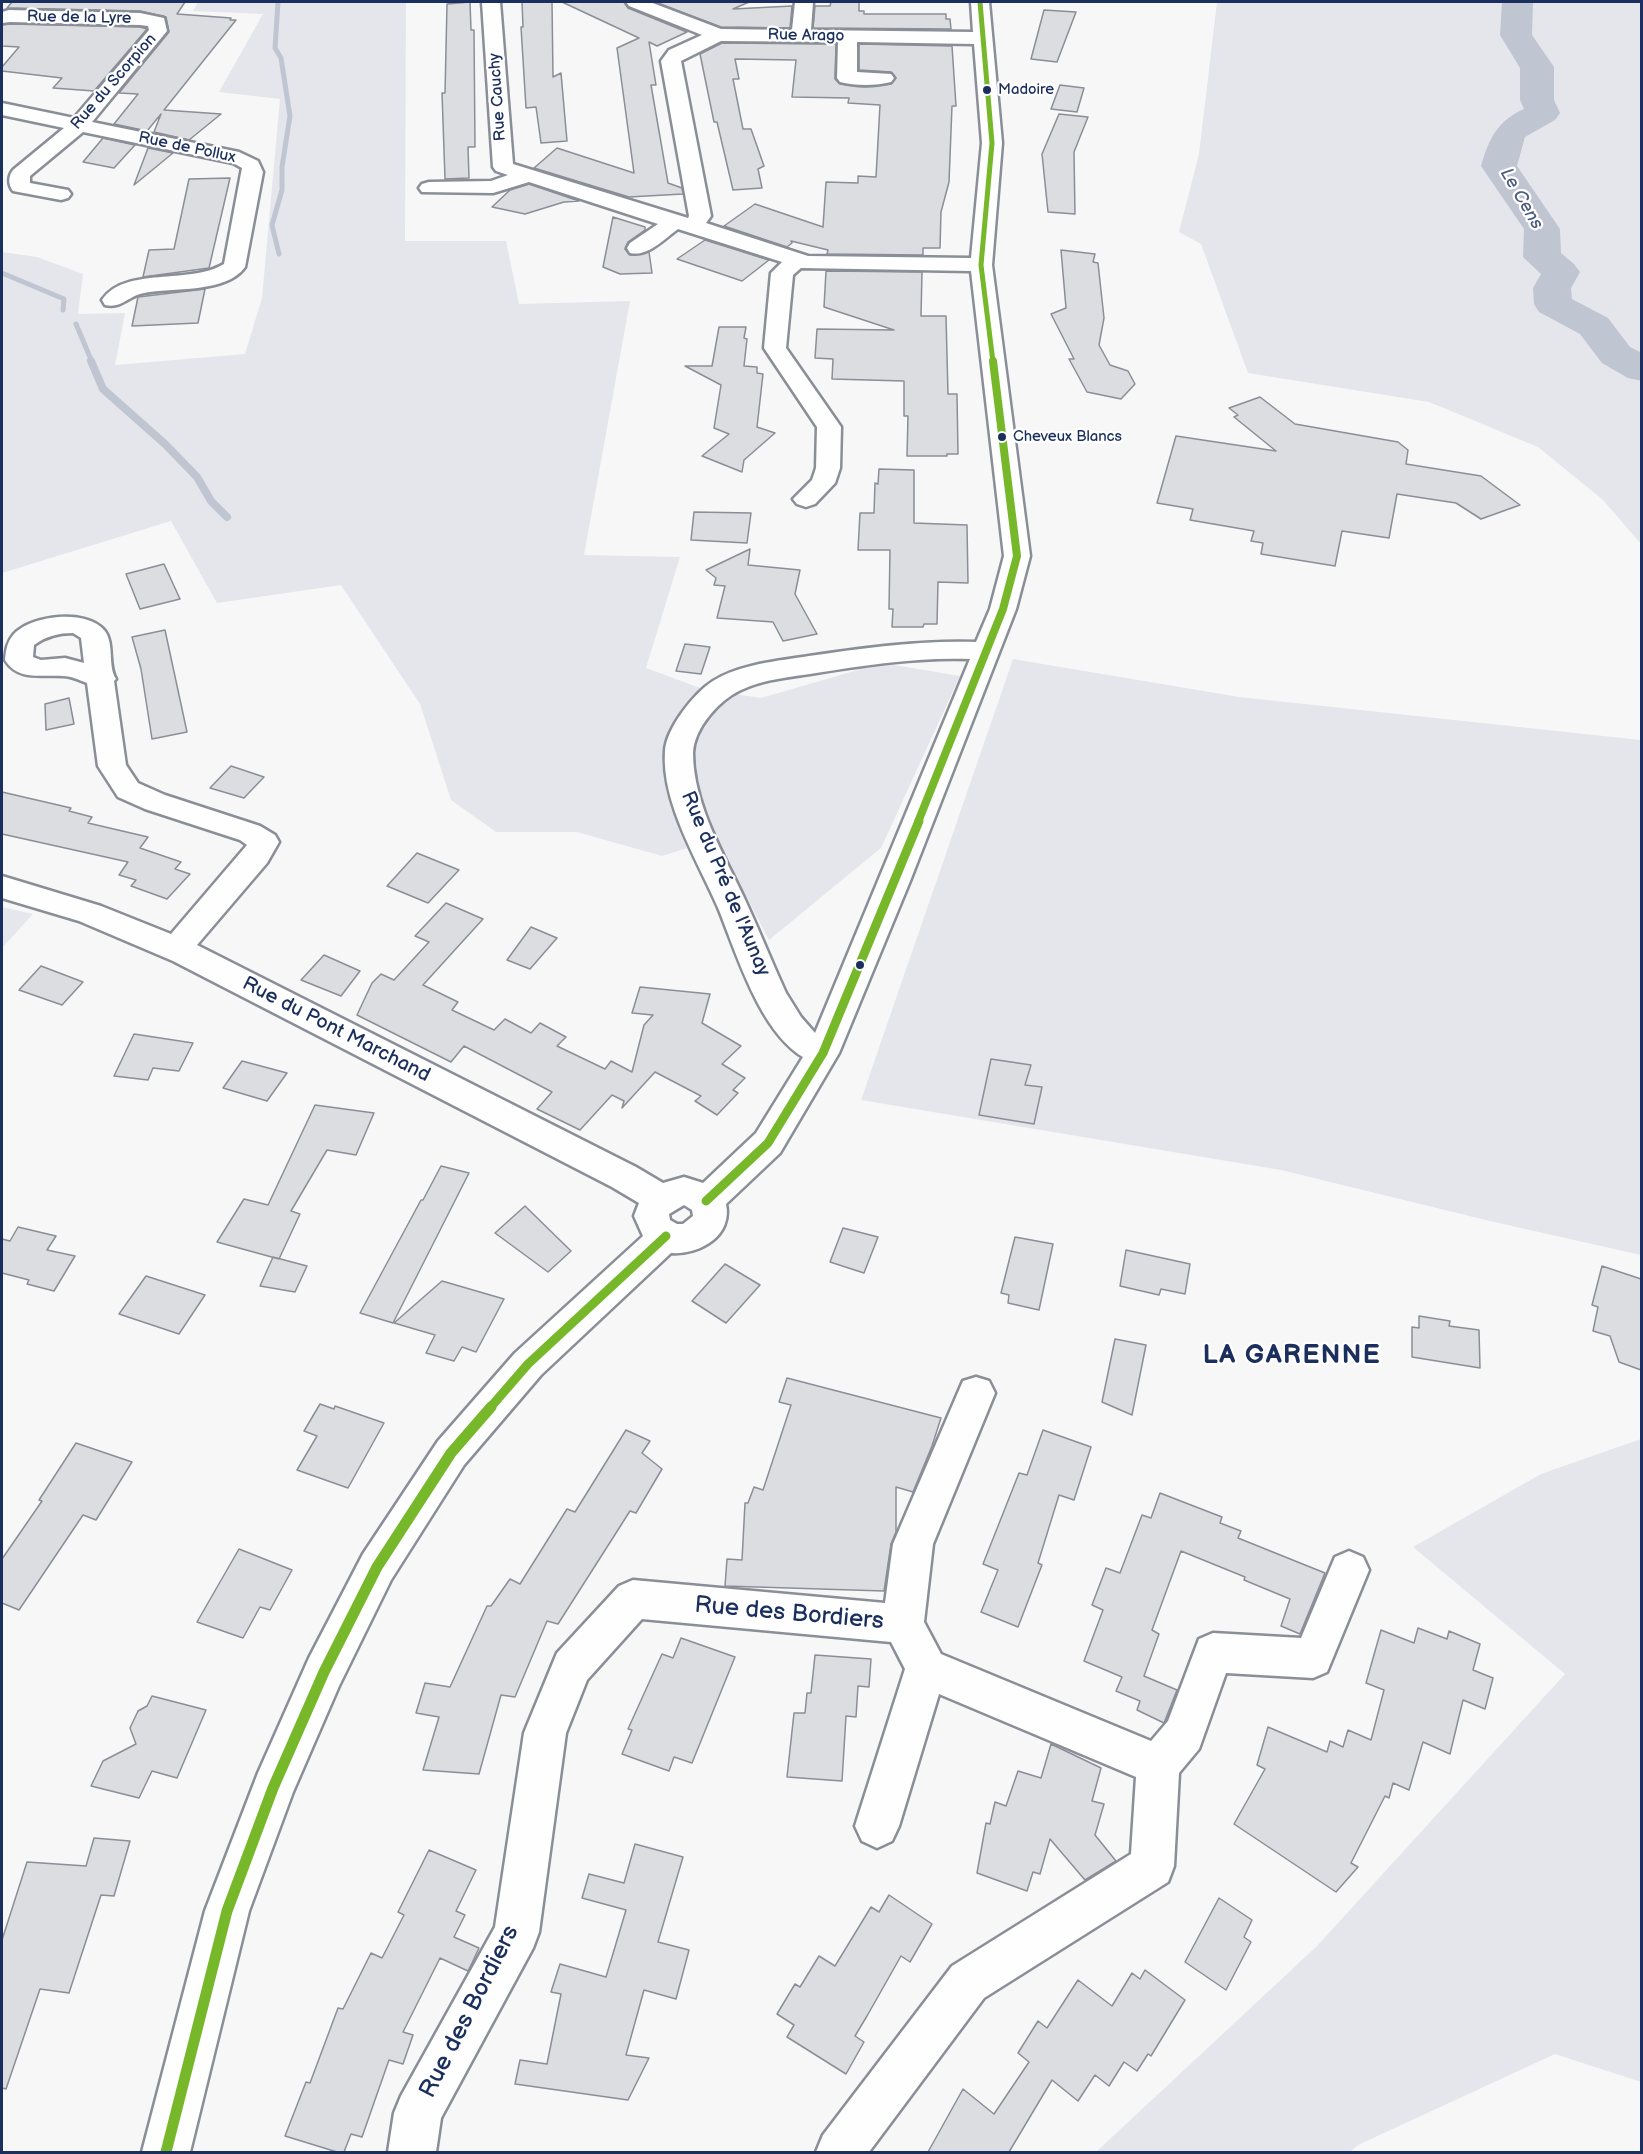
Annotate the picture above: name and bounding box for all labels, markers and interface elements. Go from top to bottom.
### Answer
street label: Rue de la Lyre [27,7,131,29]
street label: Rue Arago [767,26,845,46]
street label: Rue du Scorpion [67,30,161,134]
street label: Rue Cauchy [485,52,511,142]
place label: Madoire [998,81,1054,99]
marker: Madoire [981,84,993,96]
street label: Rue de Pollux [137,128,237,168]
water label: Le Cens [1495,165,1547,233]
place label: Cheveux Blancs [1013,428,1122,446]
marker: Cheveux Blancs [996,431,1008,443]
street label: Rue du Pré de l'Aunay [675,788,775,980]
unlabelled marker [854,959,866,971]
street label: Rue du Pont Marchand [238,972,434,1088]
district label: LA GARENNE [1203,1340,1381,1372]
street label: Rue des Bordiers [693,1591,885,1637]
street label: Rue des Bordiers [414,1921,526,2103]

